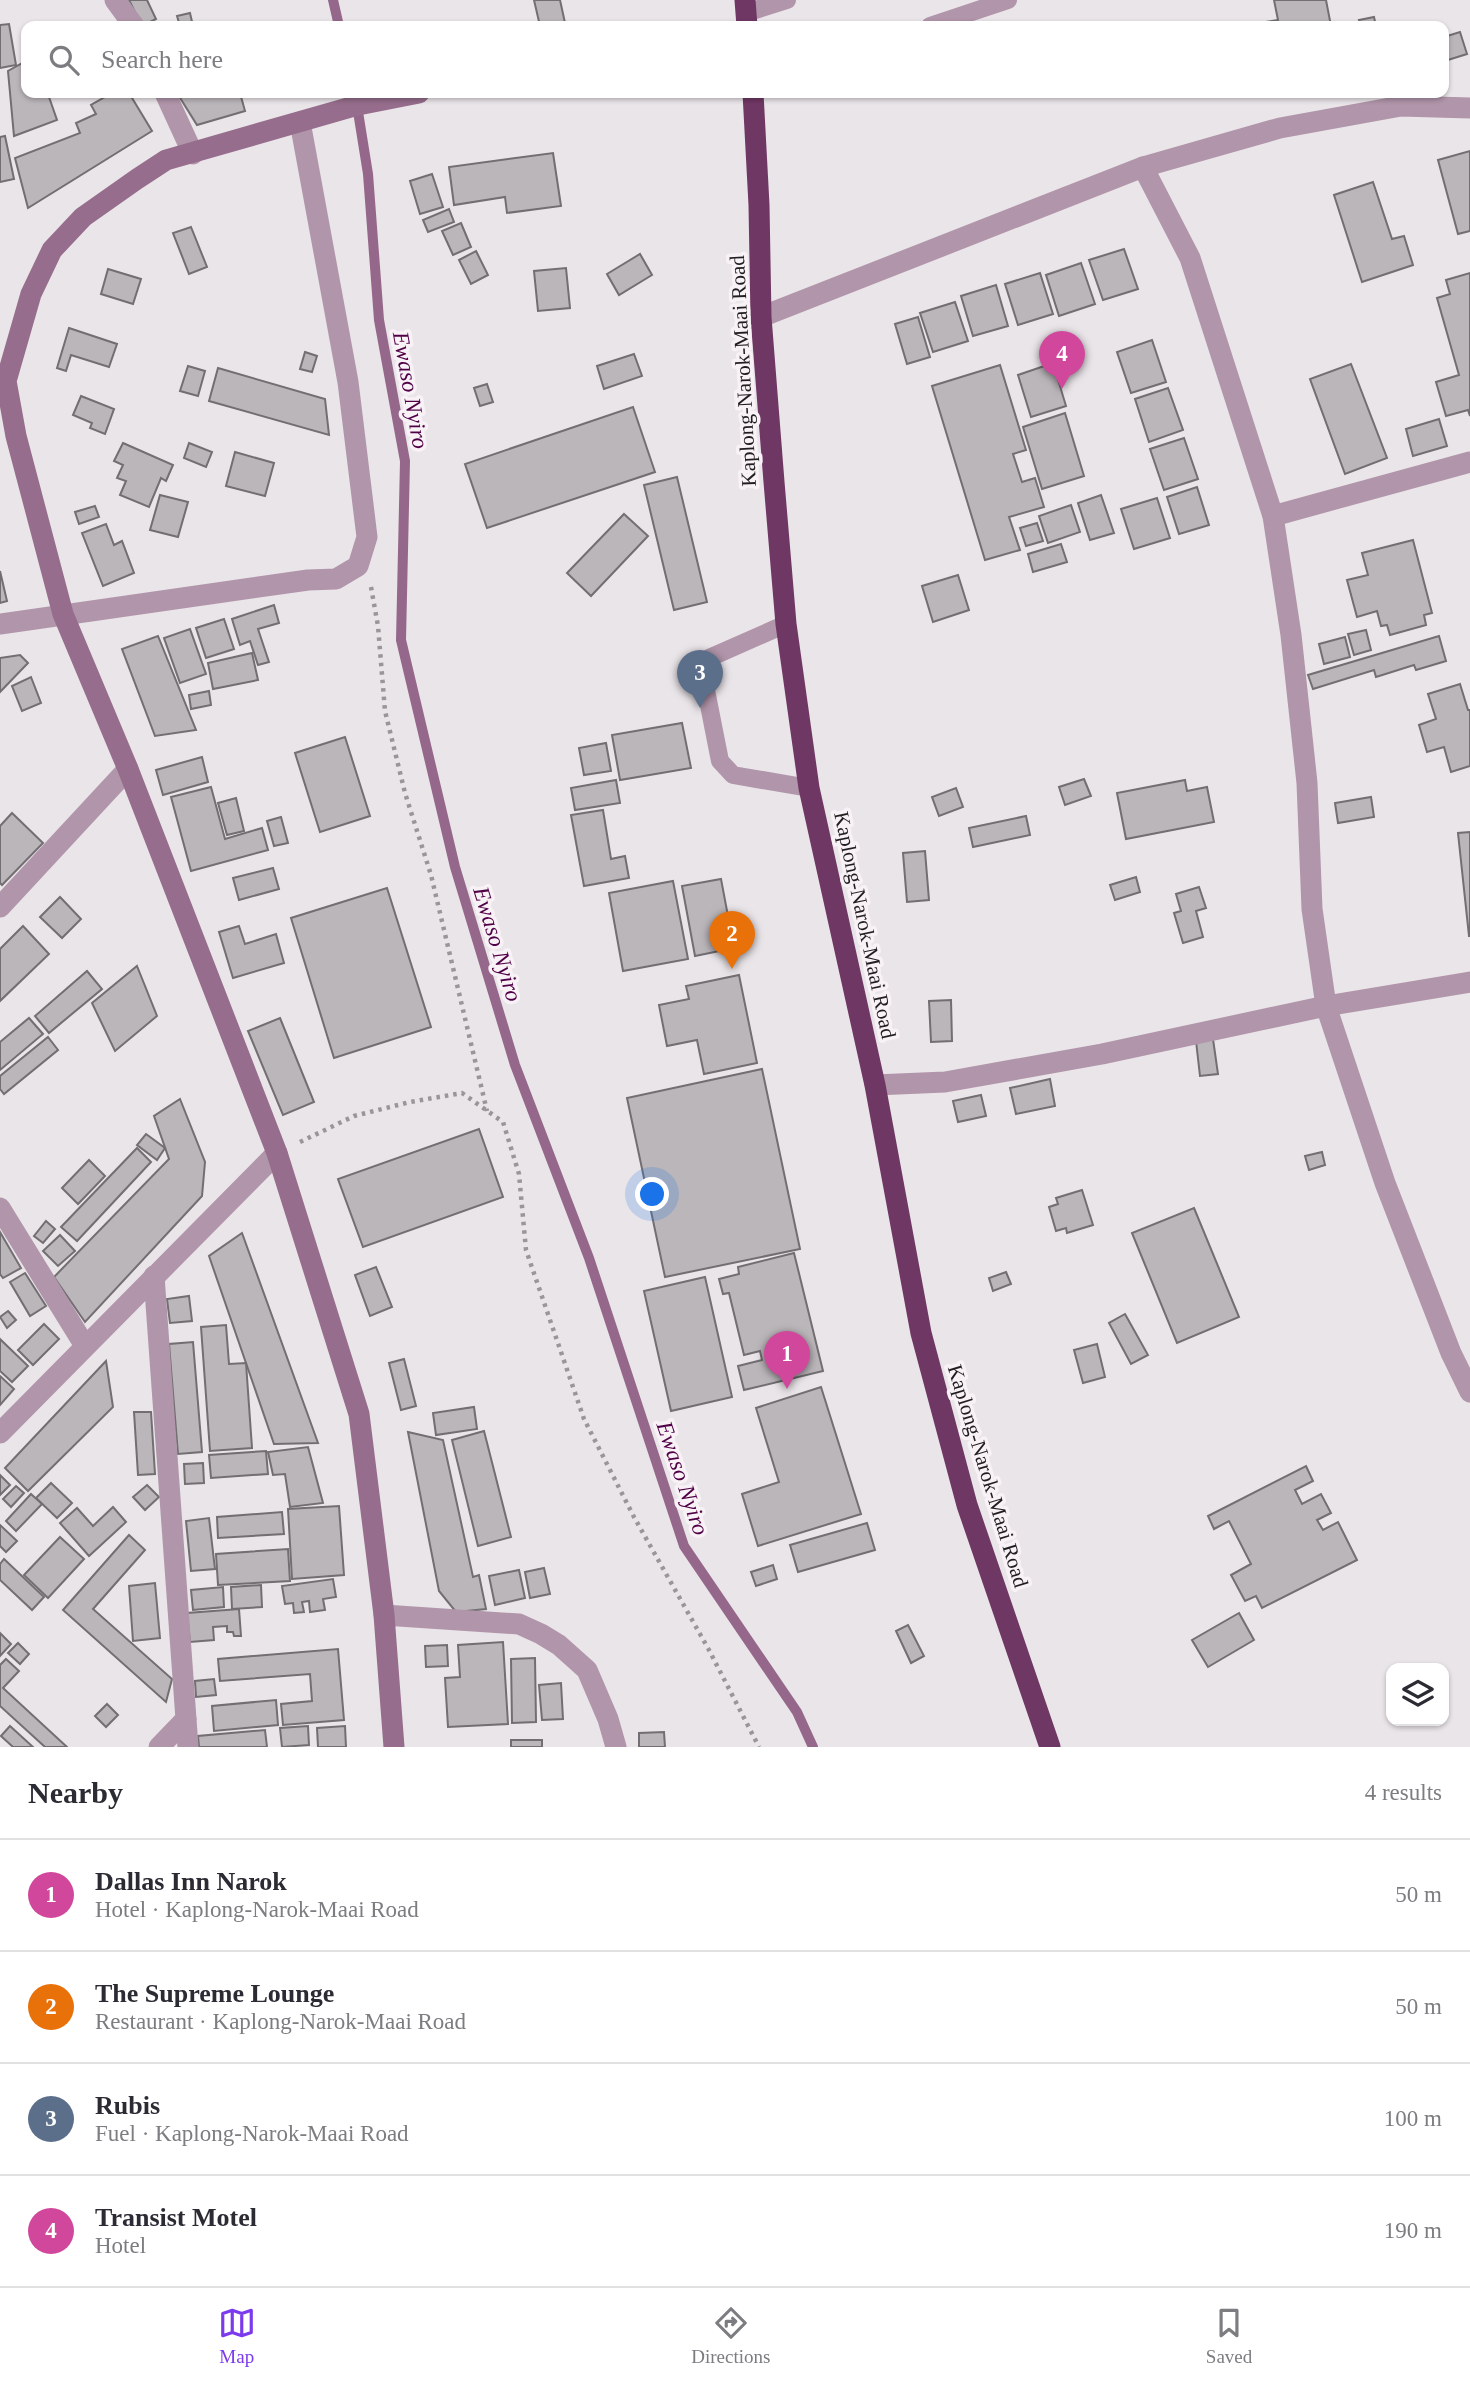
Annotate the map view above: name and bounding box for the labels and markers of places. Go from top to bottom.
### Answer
pin: 4 [1039,331,1085,389]
pin: 3 [677,650,723,708]
pin: 2 [709,911,755,969]
pin: 1 [764,1331,810,1389]

